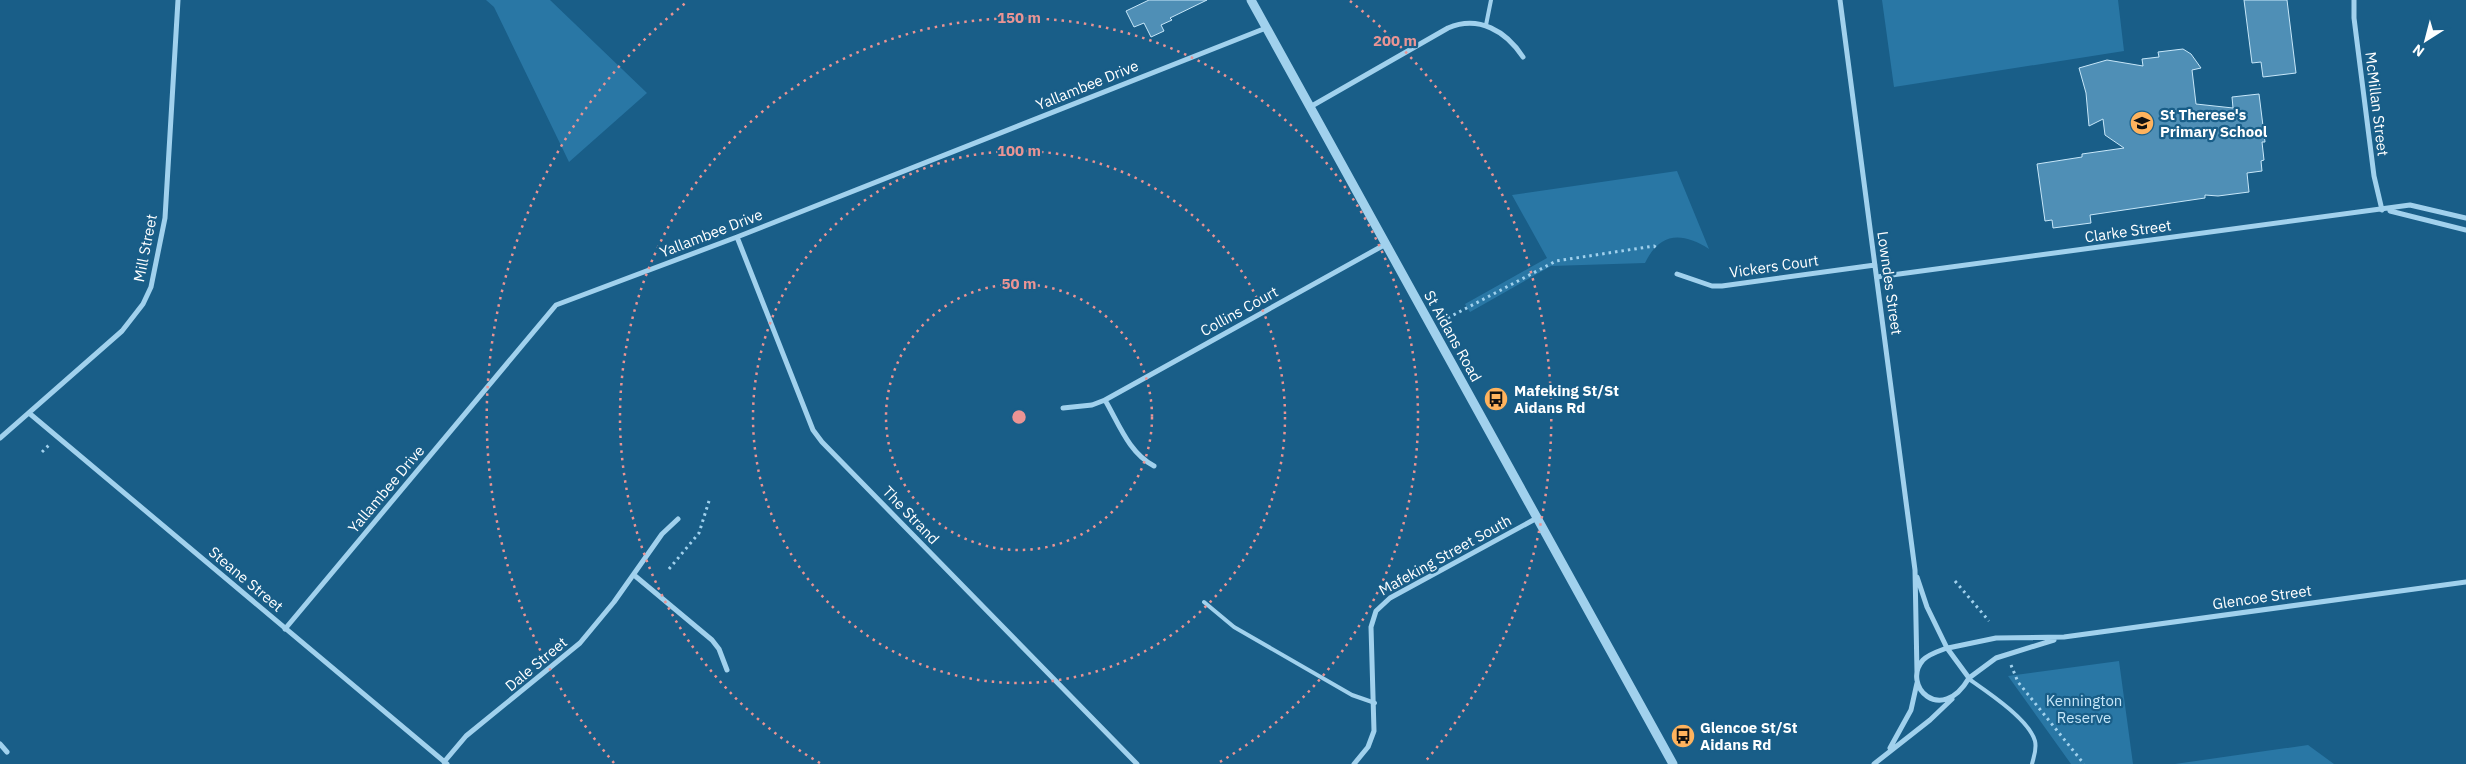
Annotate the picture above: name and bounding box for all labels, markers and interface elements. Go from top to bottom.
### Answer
text: 150 m [997,8,1041,27]
north arrow [2401,15,2451,65]
text: 200 m [1373,31,1417,50]
text: N [2409,40,2428,61]
street label: McMillan Street [2361,51,2393,157]
street label: Yallambee Drive [1033,56,1141,114]
place label: St Therese's Primary School [2160,105,2268,141]
school or university icon: St Therese's Primary School [2129,110,2155,136]
text: 100 m [997,141,1041,160]
street label: Yallambee Drive [657,205,765,261]
street label: Mill Street [129,212,161,284]
street label: Clarke Street [2083,216,2173,246]
street label: Lowndes Street [1873,230,1907,336]
street label: Vickers Court [1728,250,1820,282]
text: 50 m [1002,274,1036,293]
street label: Collins Court [1197,282,1281,340]
street label: St Aidans Road [1420,287,1486,385]
place label: Mafeking St/St Aidans Rd [1514,381,1619,417]
bus stop icon: Mafeking St/St Aidans Rd [1483,386,1509,412]
centre of rings [1010,408,1028,426]
street label: Yallambee Drive [344,441,428,537]
street label: The Strand [879,482,943,548]
street label: Mafeking Street South [1375,511,1515,599]
street label: Steane Street [205,542,287,616]
street label: Glencoe Street [2211,581,2313,613]
street label: Dale Street [501,633,571,695]
park label: Kennington Reserve [2046,691,2122,727]
place label: Glencoe St/St Aidans Rd [1700,718,1798,754]
bus stop icon: Glencoe St/St Aidans Rd [1670,723,1696,749]

